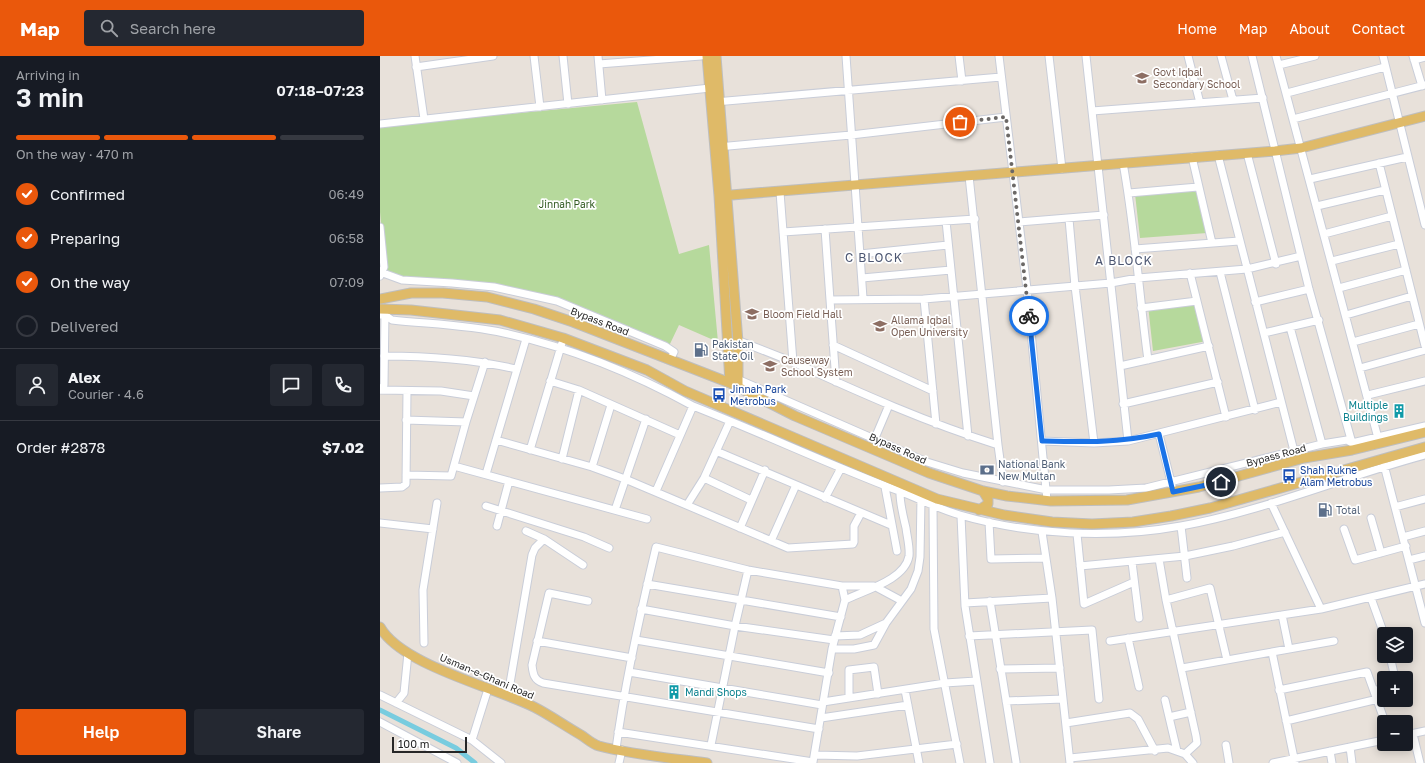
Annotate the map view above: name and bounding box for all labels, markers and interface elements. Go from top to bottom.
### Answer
search box [84,10,364,46]
text: Map [20,17,60,40]
icon: search [98,17,120,39]
text: Search here [130,19,216,37]
text: Home [1177,20,1217,37]
text: Map [1239,20,1267,37]
text: About [1289,20,1330,37]
text: Contact [1352,20,1405,37]
place label: Govt Iqbal Secondary School [1153,66,1240,90]
text: Arriving in [16,67,80,83]
school or university icon: Govt Iqbal Secondary School [1134,70,1150,86]
text: 07:18–07:23 [276,81,364,99]
text: 3 min [16,82,84,113]
pin [943,105,977,139]
icon: bag [949,111,971,133]
text: On the way · 470 m [16,146,134,162]
icon: check [16,183,38,205]
text: Confirmed [50,185,125,203]
text: 06:49 [328,186,364,202]
park label: Jinnah Park [539,198,596,210]
icon: check [16,227,38,249]
text: Preparing [50,229,120,247]
text: 06:58 [329,230,364,246]
district label: C BLOCK [845,250,903,265]
district label: A BLOCK [1095,253,1153,268]
icon: check [16,271,38,293]
text: On the way [50,273,130,291]
text: 07:09 [329,274,364,290]
courier [1009,296,1049,336]
street label: Bypass Road [569,304,631,338]
icon: bike [1018,305,1040,327]
school or university icon: Bloom Field Hall [744,306,760,322]
place label: Bloom Field Hall [763,308,842,320]
place label: Allama Iqbal Open University [891,314,968,338]
text: Delivered [50,317,118,335]
school or university icon: Allama Iqbal Open University [872,318,888,334]
place label: Pakistan State Oil [712,338,754,362]
fuel station icon: Pakistan State Oil [693,342,709,358]
place label: Causeway School System [781,354,853,378]
school or university icon: Causeway School System [762,358,778,374]
button: person [16,364,58,406]
button: chat [270,364,312,406]
button: phone [322,364,364,406]
text: Alex [68,368,101,386]
place label: Jinnah Park Metrobus [730,383,787,407]
text: Courier · 4.6 [68,386,144,402]
bus stop icon: Jinnah Park Metrobus [711,387,727,403]
place label: Multiple Buildings [1343,399,1388,423]
building icon: Multiple Buildings [1391,403,1407,419]
street label: Bypass Road [867,430,929,466]
text: Order #2878 [16,438,105,456]
text: $7.02 [322,438,364,456]
street label: Bypass Road [1245,441,1307,469]
place label: National Bank New Multan [998,458,1066,482]
bank icon: National Bank New Multan [979,462,995,478]
place label: Shah Rukne Alam Metrobus [1300,464,1372,488]
pin [1204,465,1238,499]
bus stop icon: Shah Rukne Alam Metrobus [1281,468,1297,484]
icon: home [1210,471,1232,493]
fuel station icon: Total [1317,502,1333,518]
place label: Total [1336,504,1360,516]
map controls [1377,627,1413,751]
button: layers [1377,627,1413,663]
street label: Usman-e-Ghani Road [438,651,536,701]
button: + [1377,671,1413,707]
building icon: Mandi Shops [666,684,682,700]
place label: Mandi Shops [685,686,747,698]
button: Help [16,709,186,755]
button: Share [194,709,364,755]
button: − [1377,715,1413,751]
scale bar [392,735,467,754]
text: 100 m [398,737,429,750]

